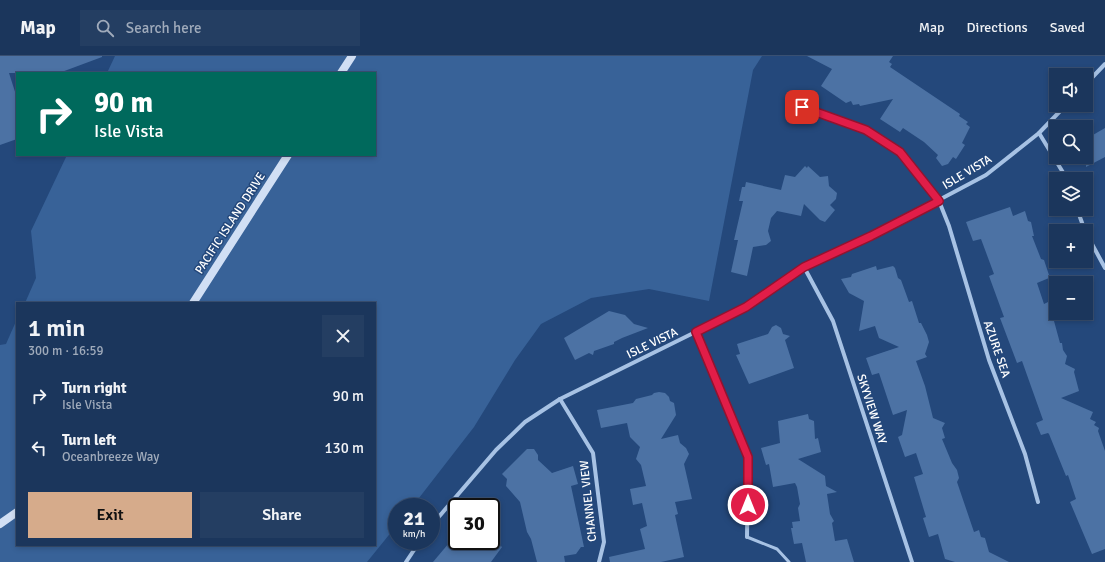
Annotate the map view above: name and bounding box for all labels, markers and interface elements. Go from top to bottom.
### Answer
search box [80,10,360,46]
text: Map [20,16,56,40]
icon: search [94,17,116,39]
text: Search here [126,19,201,37]
text: Map [919,19,945,36]
text: Directions [967,19,1028,36]
text: Saved [1050,19,1085,36]
map controls [1049,68,1093,320]
button: sound [1049,68,1093,112]
text: 90 m [94,86,153,120]
icon: right [28,88,80,140]
pin [785,90,819,124]
icon: arrive [791,96,813,118]
text: Isle Vista [94,120,164,142]
button: search [1049,120,1093,164]
street label: ISLE VISTA [940,151,995,193]
street label: PACIFIC ISLAND DRIVE [192,169,269,277]
button: layers [1049,172,1093,216]
button: + [1049,224,1093,268]
button: − [1049,276,1093,320]
text: 1 min [28,313,85,343]
button: close [322,315,364,357]
street label: AZURE SEA [980,319,1014,380]
street label: ISLE VISTA [624,324,681,362]
text: 300 m · 16:59 [28,343,104,359]
street label: SKYVIEW WAY [853,372,890,446]
text: Turn right [62,379,127,397]
icon: right [28,385,50,407]
text: 90 m [333,387,364,405]
text: Isle Vista [62,397,112,413]
text: Turn left [62,431,116,449]
icon: left [28,437,50,459]
text: 130 m [324,439,364,457]
text: Oceanbreeze Way [62,449,159,465]
street label: CHANNEL VIEW [577,459,600,542]
position arrow [727,484,769,526]
button: Exit [28,492,192,538]
button: Share [200,492,364,538]
speed limit sign: 30 [448,498,500,550]
text: 21 [403,506,425,531]
text: km/h [403,528,425,540]

